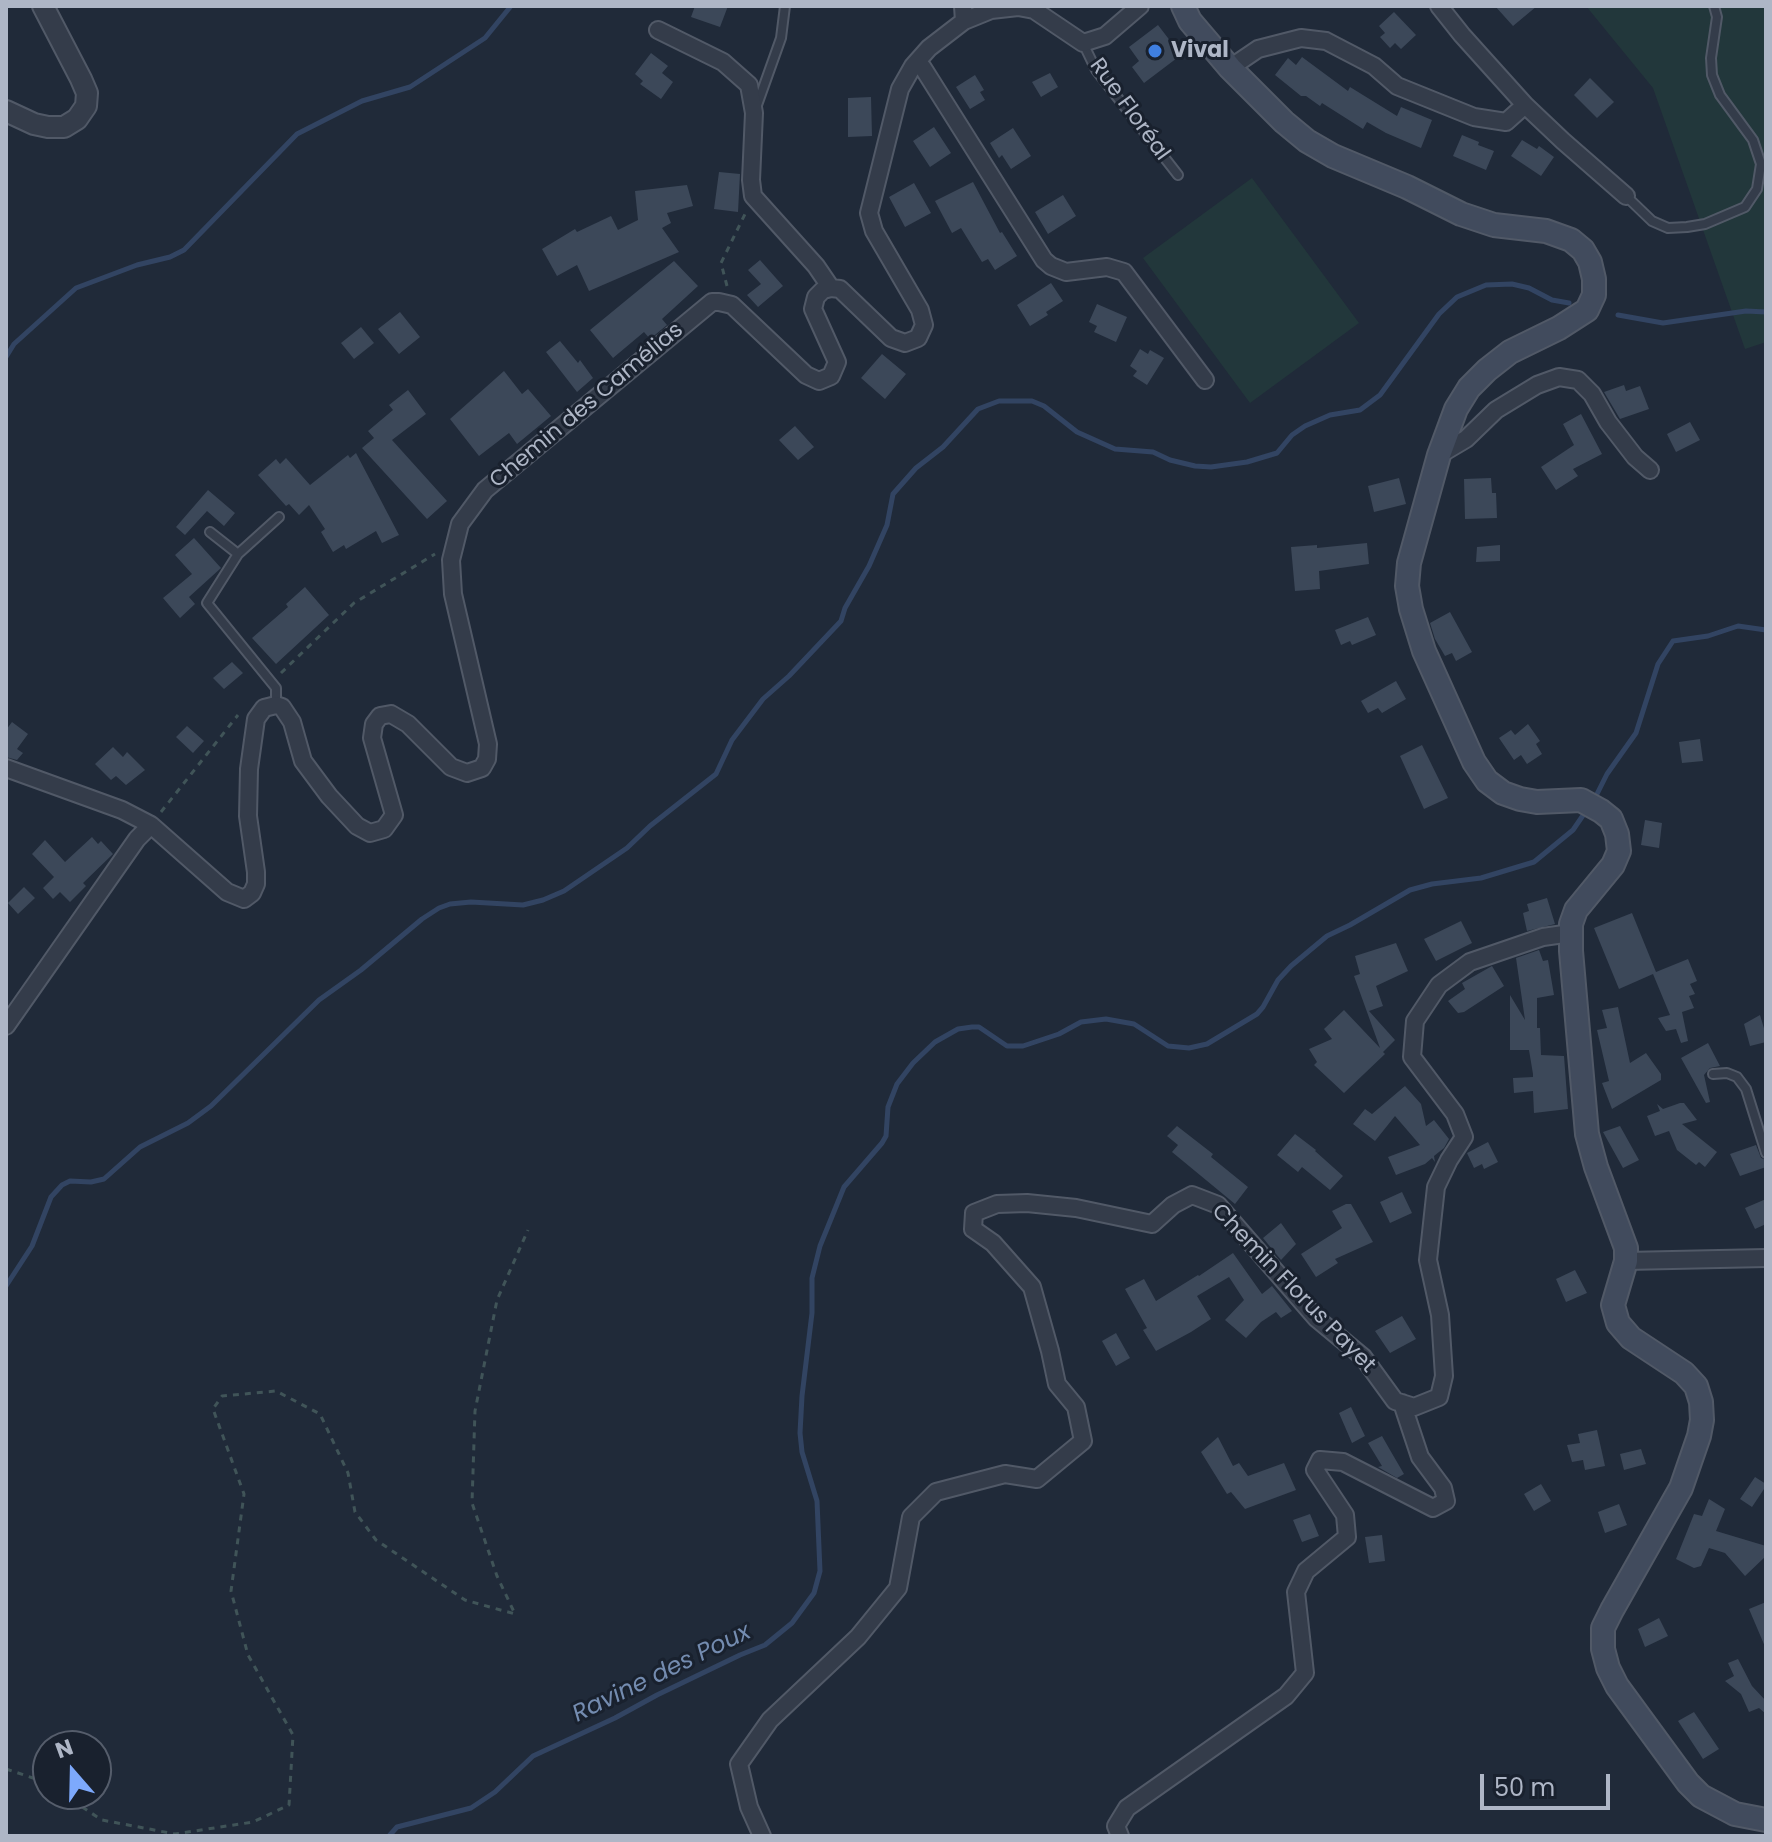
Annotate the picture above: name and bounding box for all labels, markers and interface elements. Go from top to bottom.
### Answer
place label: Vival [1171,38,1229,64]
marker: Vival [1146,42,1164,60]
street label: Rue Floréal [1083,54,1175,166]
street label: Chemin des Camélias [485,317,689,495]
street label: Chemin Florus Payet [1205,1199,1381,1379]
water label: Ravine des Poux [568,1618,756,1730]
north arrow [32,1730,112,1810]
text: N [51,1731,77,1766]
scale bar [1484,1758,1614,1808]
text: 50 m [1494,1771,1555,1804]

